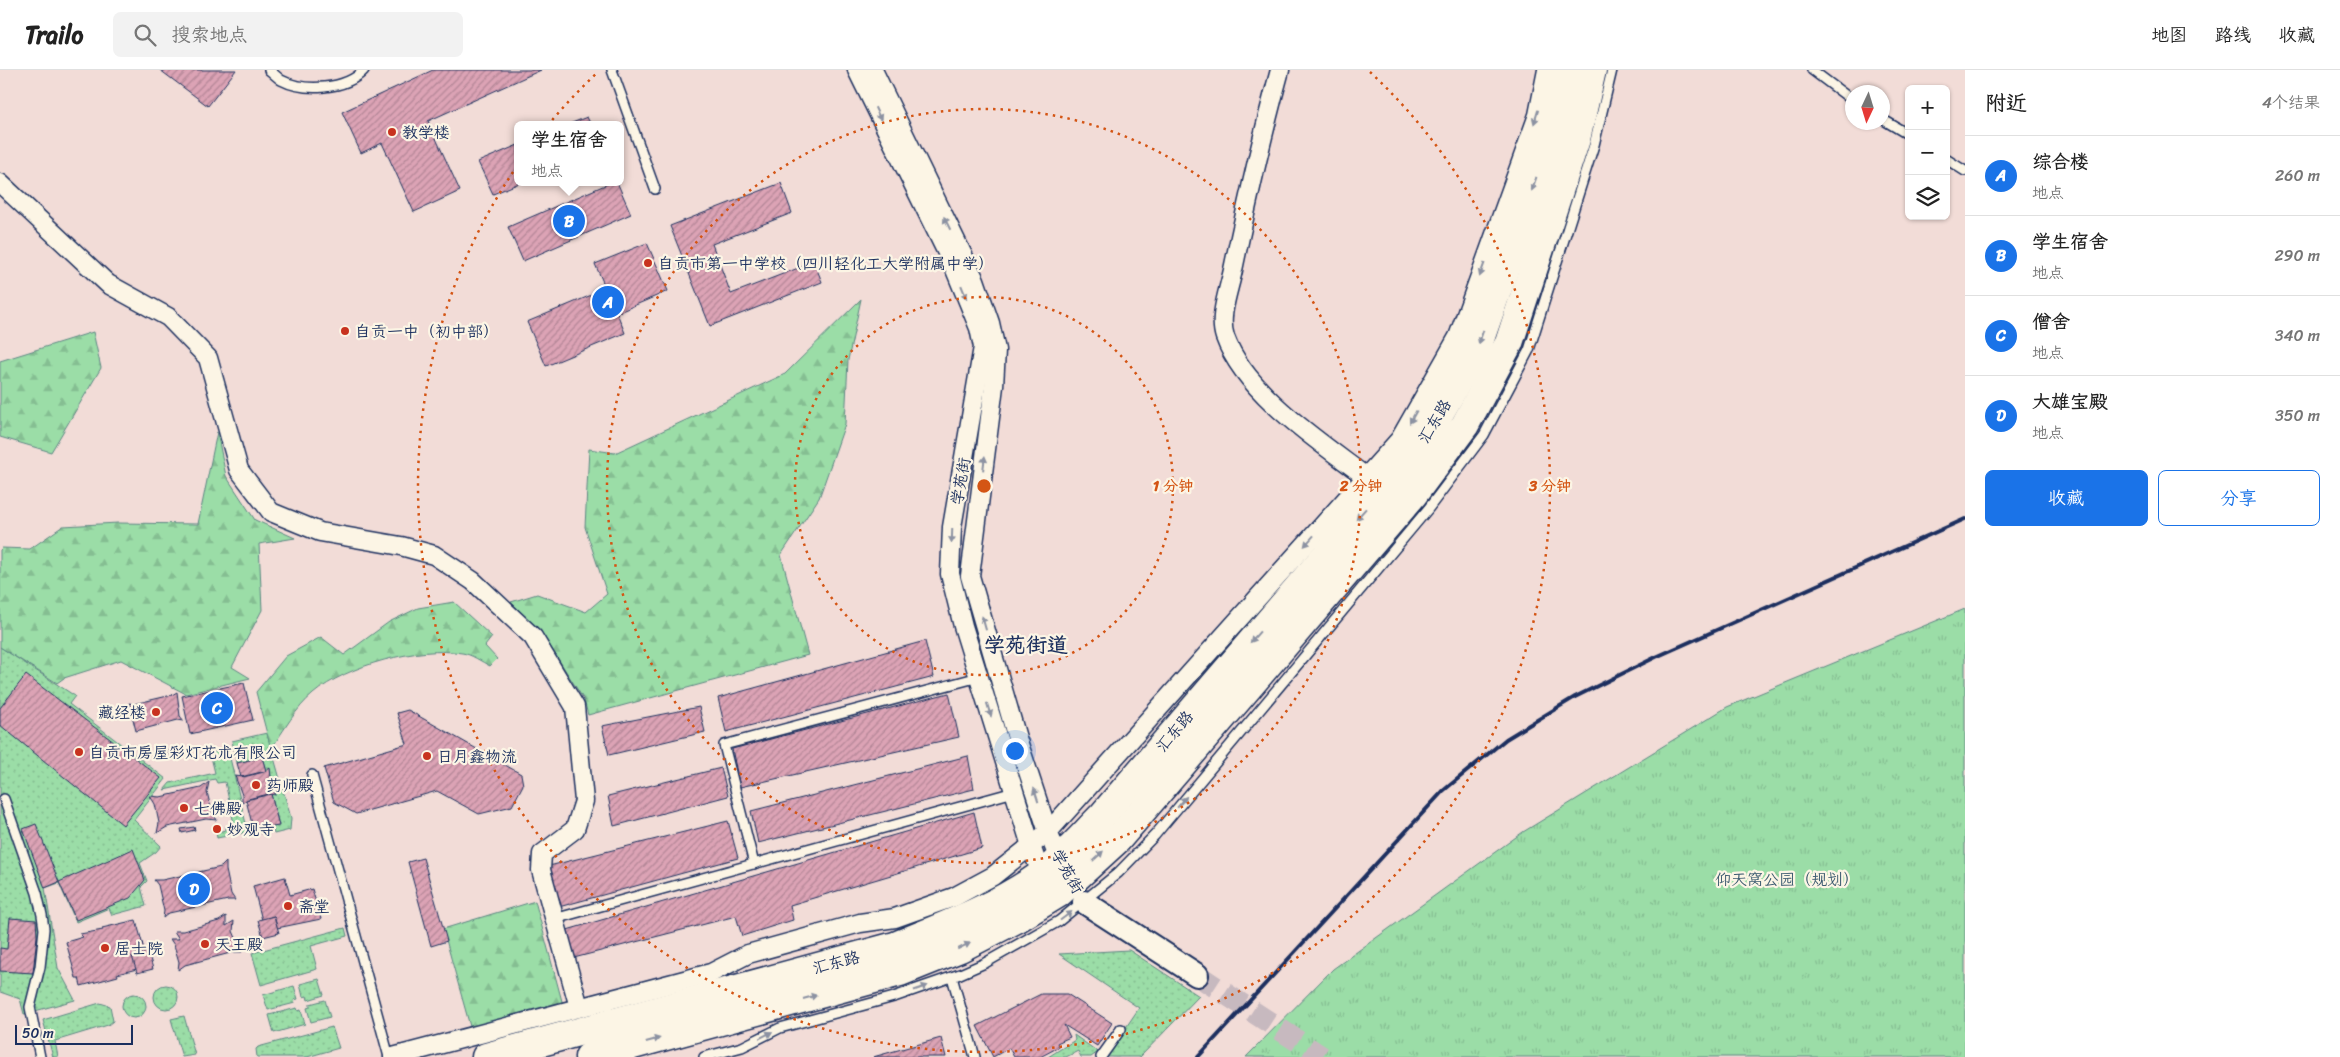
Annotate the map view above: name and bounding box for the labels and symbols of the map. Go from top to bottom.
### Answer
north arrow [1845,85,1890,130]
one-way arrow [874,107,882,121]
one-way arrow [1532,110,1540,125]
place label: 教学楼 [402,118,450,147]
marker: 教学楼 [386,126,398,138]
one-way arrow [1530,176,1537,191]
pin: B [553,202,585,240]
one-way arrow [943,216,951,230]
place label: 自贡市第一中学校（四川轻化工大学附属中学） [658,249,994,278]
marker: 自贡市第一中学校（四川轻化工大学附属中学） [642,257,654,269]
one-way arrow [1478,263,1485,278]
pin: A [592,283,624,321]
one-way arrow [960,285,968,300]
place label: 自贡一中（初中部） [355,317,499,346]
marker: 自贡一中（初中部） [339,325,351,337]
one-way arrow [1477,330,1485,345]
street label: 汇东路 [1410,393,1459,449]
one-way arrow [1408,410,1417,424]
one-way arrow [980,454,988,470]
street label: 学苑街 [942,455,979,507]
text: 1 分钟 [1153,473,1193,499]
text: 2 分钟 [1339,473,1382,499]
text: 3 分钟 [1528,473,1571,499]
centre of rings [975,477,993,495]
one-way arrow [1356,508,1367,520]
one-way arrow [948,528,956,544]
one-way arrow [1303,535,1314,548]
one-way arrow [979,615,987,630]
district label: 学苑街道 [984,626,1068,664]
one-way arrow [1249,630,1260,643]
pin: C [201,689,233,727]
place label: 藏经楼 [98,698,146,727]
one-way arrow [986,703,993,718]
street label: 汇东路 [1148,704,1201,759]
marker: 藏经楼 [150,706,162,718]
place label: 自贡市房屋彩灯花术有限公司 [89,738,297,767]
your location [1002,738,1028,764]
place label: 日月鑫物流 [437,742,517,771]
marker: 自贡市房屋彩灯花术有限公司 [73,746,85,758]
marker: 日月鑫物流 [421,750,433,762]
place label: 药师殿 [266,771,314,800]
marker: 药师殿 [250,779,262,791]
one-way arrow [1031,787,1039,802]
place label: 七佛殿 [194,794,242,823]
one-way arrow [1176,797,1188,809]
marker: 七佛殿 [178,802,190,814]
place label: 妙观寺 [227,815,275,844]
marker: 妙观寺 [211,823,223,835]
street label: 学苑街 [1043,843,1092,899]
one-way arrow [1092,850,1104,862]
park label: 仰天窝公园（规划） [1715,865,1859,894]
pin: D [178,870,210,908]
place label: 斋堂 [298,892,330,921]
marker: 斋堂 [282,900,294,912]
one-way arrow [1059,910,1072,921]
place label: 天王殿 [215,930,263,959]
place label: 居士院 [115,934,163,963]
marker: 天王殿 [199,938,211,950]
marker: 居士院 [99,942,111,954]
street label: 汇东路 [809,942,863,983]
one-way arrow [957,942,971,950]
one-way arrow [914,984,929,991]
one-way arrow [803,993,818,1001]
scale bar [15,1022,132,1045]
one-way arrow [759,1031,773,1039]
one-way arrow [646,1035,661,1043]

